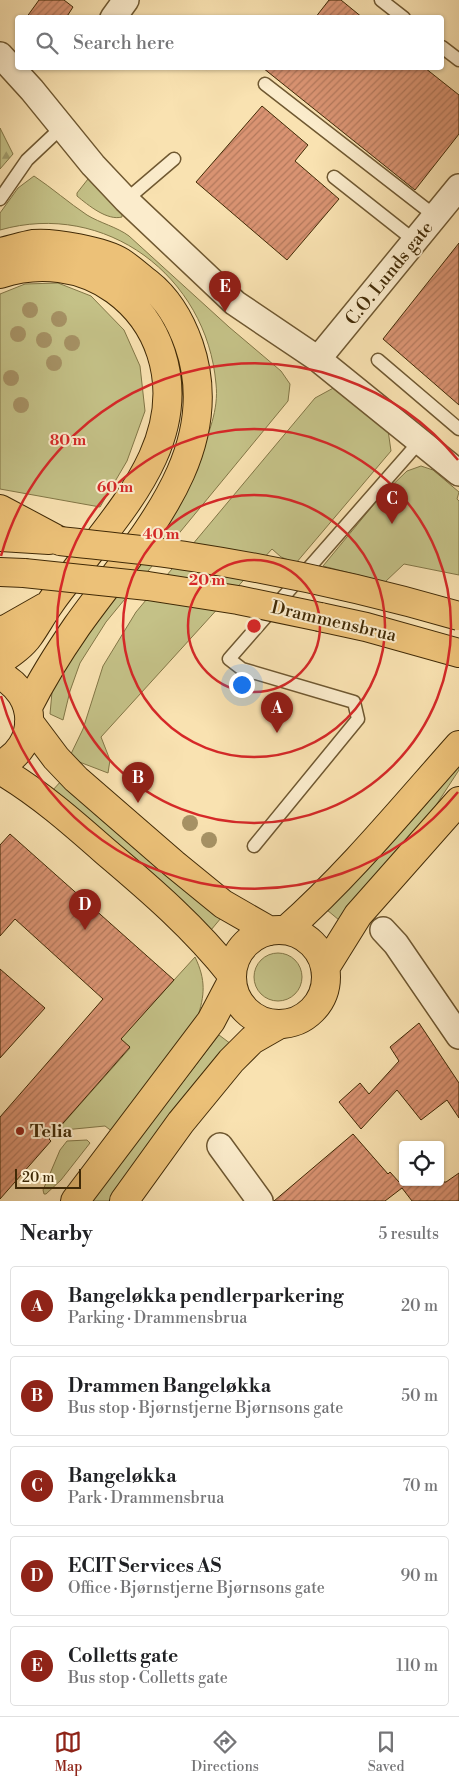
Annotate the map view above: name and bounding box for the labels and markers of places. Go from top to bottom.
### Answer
pin: E [209,271,241,312]
pin: C [376,483,408,524]
centre of rings [245,617,263,635]
pin: A [261,692,293,733]
pin: B [122,762,154,803]
pin: D [69,889,101,930]
place label: Telia [30,1120,73,1143]
marker: Telia [14,1125,26,1137]

